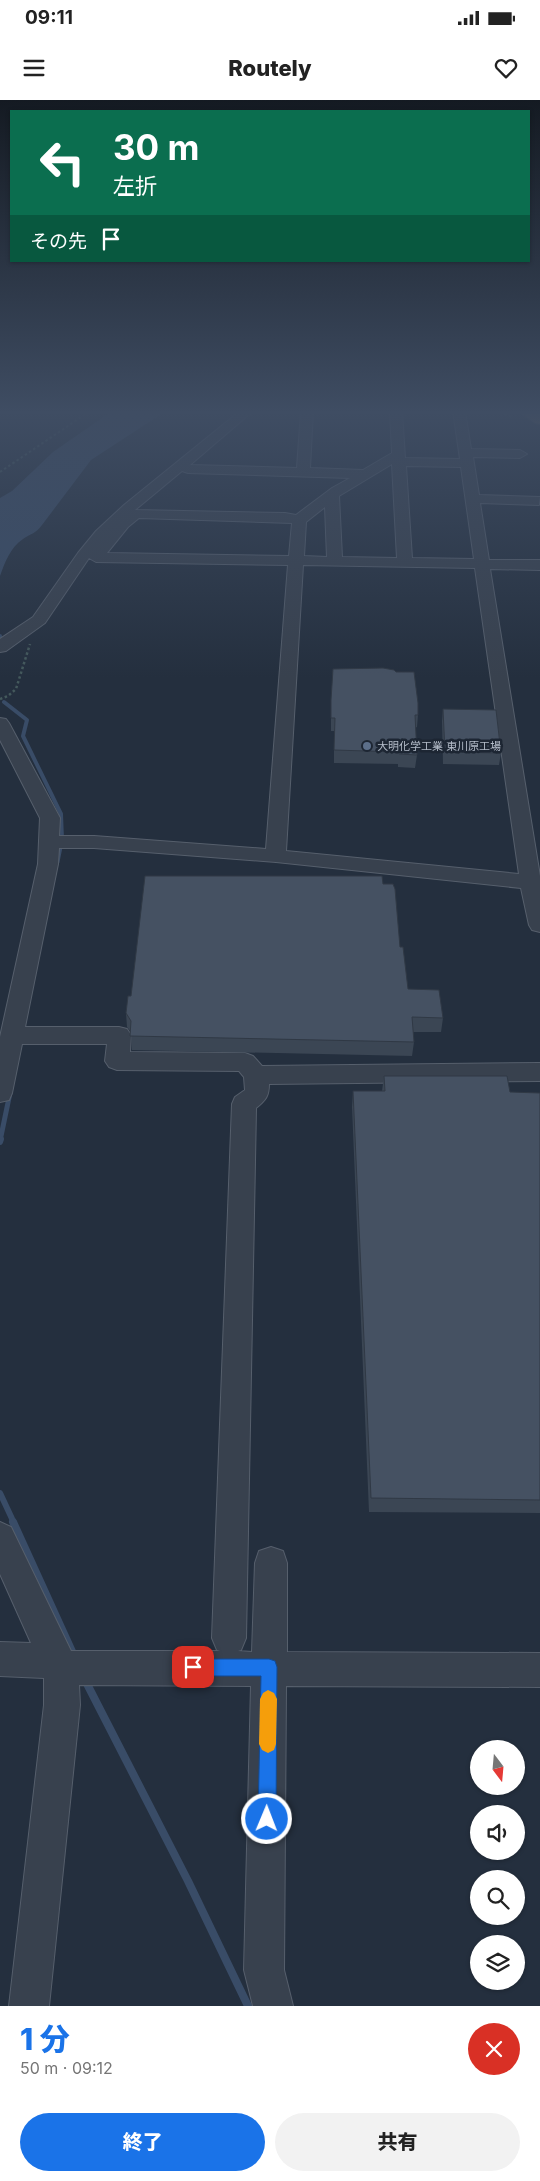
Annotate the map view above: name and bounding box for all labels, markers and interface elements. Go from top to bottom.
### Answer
text: 09:11 [25,6,73,29]
icon: menu [20,54,48,82]
icon: heart [492,54,520,82]
text: Routely [228,55,312,81]
text: 30 m [113,126,199,168]
icon: left [30,130,95,195]
text: 左折 [113,173,157,199]
icon: arrive [97,225,125,253]
text: その先 [30,230,87,253]
place label: 大明化学工業 東川原工場 [377,739,501,753]
marker: 大明化学工業 東川原工場 [361,740,373,752]
pin [172,1646,214,1688]
icon: arrive [179,1653,207,1681]
north arrow [470,1740,525,1795]
map controls [470,1740,525,1990]
position arrow [240,1792,292,1844]
button: sound [470,1805,525,1860]
button: search [470,1870,525,1925]
button: layers [470,1935,525,1990]
text: 1 分 [20,2021,70,2057]
button: close [468,2023,520,2075]
text: 50 m · 09:12 [20,2058,113,2078]
button: 終了 [20,2113,265,2171]
button: 共有 [275,2113,520,2171]

